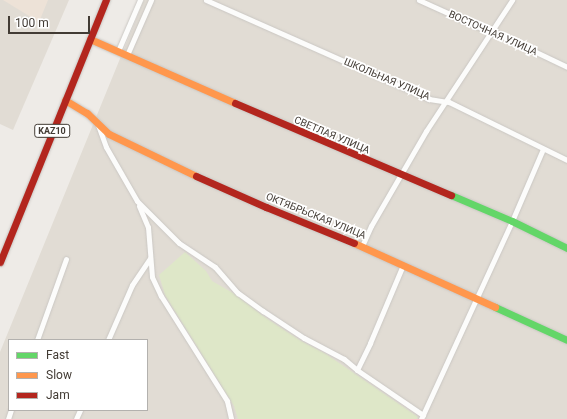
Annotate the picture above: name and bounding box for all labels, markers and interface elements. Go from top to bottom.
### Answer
scale bar [10,8,92,34]
street label: ВОСТОЧНАЯ УЛИЦА [447,8,539,58]
text: 100 m [15,16,49,30]
street label: ШКОЛЬНАЯ УЛИЦА [342,55,432,103]
street label: СВЕТЛАЯ УЛИЦА [292,114,372,156]
road number: KAZ10 [34,124,70,138]
street label: ОКТЯБРЬСКАЯ УЛИЦА [264,190,368,242]
legend [8,339,148,411]
text: Fast [46,348,69,362]
text: Slow [46,368,72,382]
text: Jam [46,388,70,402]

